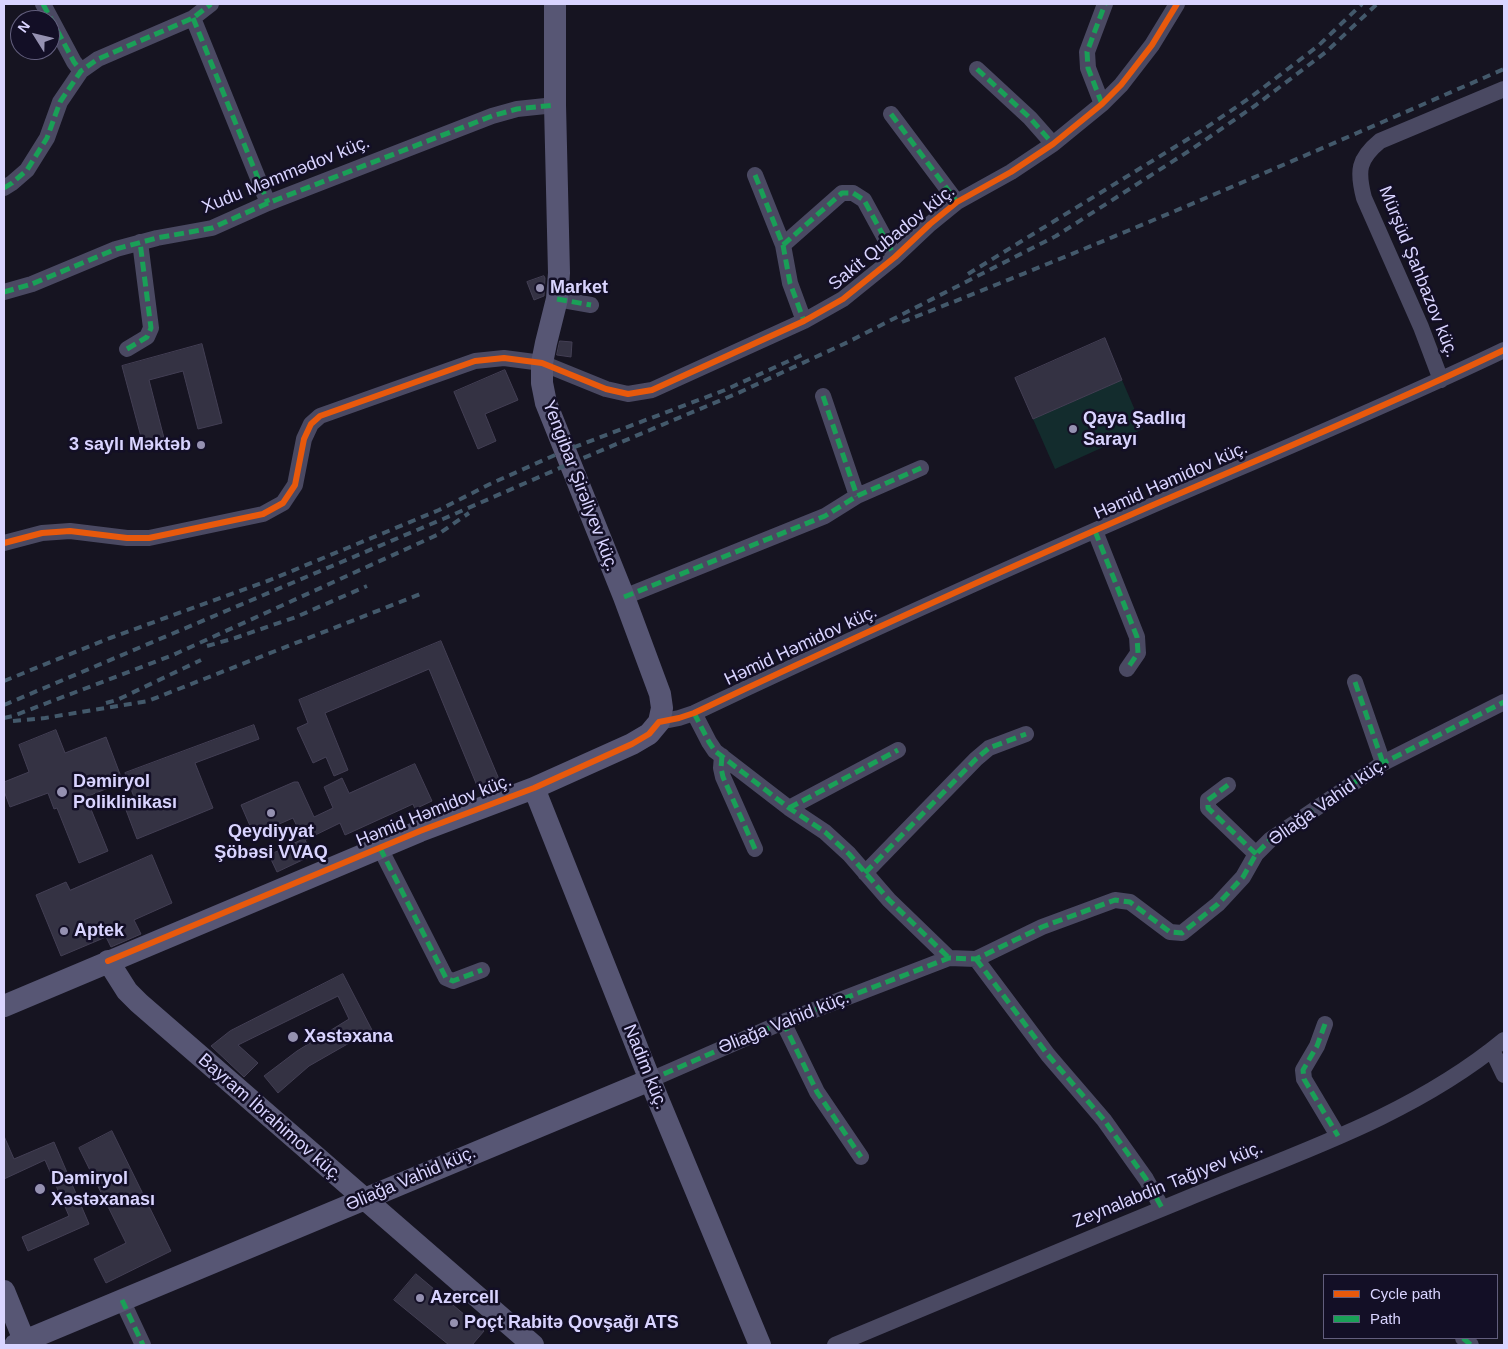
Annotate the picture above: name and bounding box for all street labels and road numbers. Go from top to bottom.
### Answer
street label: Xudu Məmmədov küç. [199,131,373,219]
street label: Sakit Qubadov küç. [825,180,959,296]
street label: Mürşüd Şahbazov küç. [1374,183,1462,361]
street label: Yengibar Şirəliyev küç. [537,397,623,575]
street label: Həmid Həmidov küç. [1091,437,1251,525]
street label: Həmid Həmidov küç. [721,601,881,691]
street label: Əliağa Vahid küç. [1265,753,1391,851]
street label: Həmid Həmidov küç. [353,770,515,852]
street label: Əliağa Vahid küç. [715,987,853,1059]
street label: Nadim küç. [618,1021,672,1113]
street label: Bayram İbrahimov küç. [193,1049,347,1187]
street label: Zeynalabdin Tağıyev küç. [1070,1137,1266,1233]
street label: Əliağa Vahid küç. [343,1142,479,1216]

